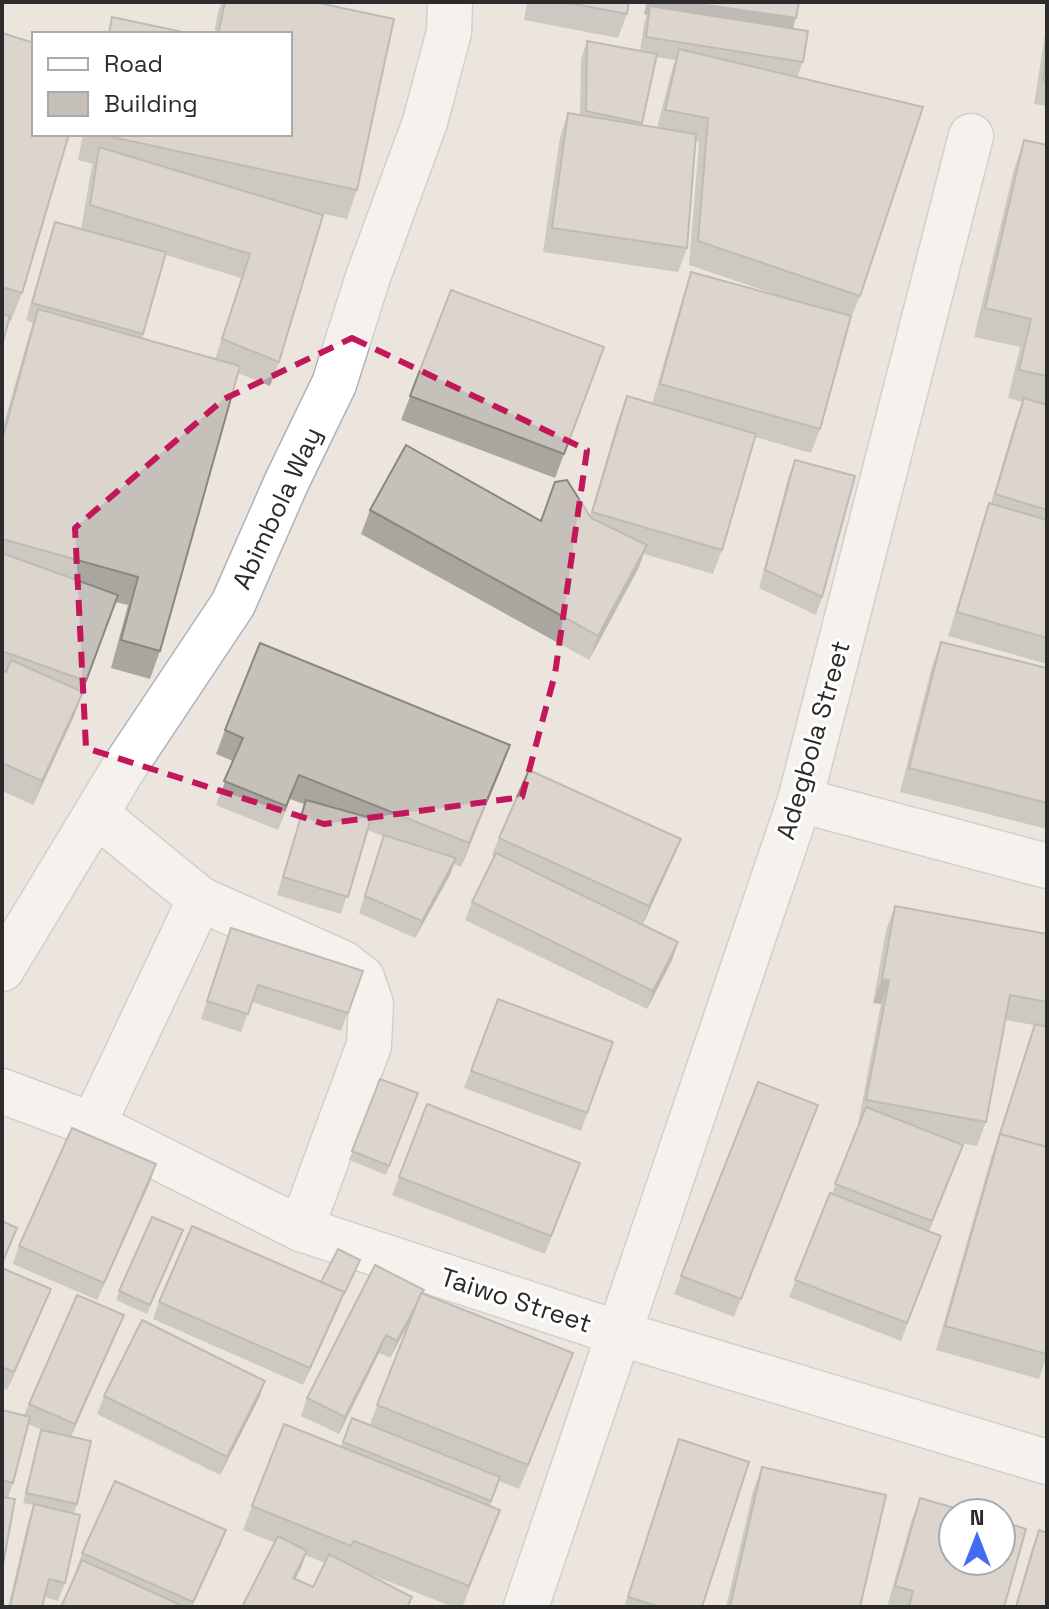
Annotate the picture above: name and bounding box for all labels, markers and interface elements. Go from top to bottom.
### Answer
legend [32,32,292,136]
text: Road [104,48,163,79]
text: Building [104,88,198,119]
street label: Abimbola Way [225,421,329,595]
street label: Adegbola Street [768,637,858,843]
street label: Taiwo Street [436,1260,596,1340]
north arrow [937,1497,1017,1577]
text: N [970,1503,984,1531]

